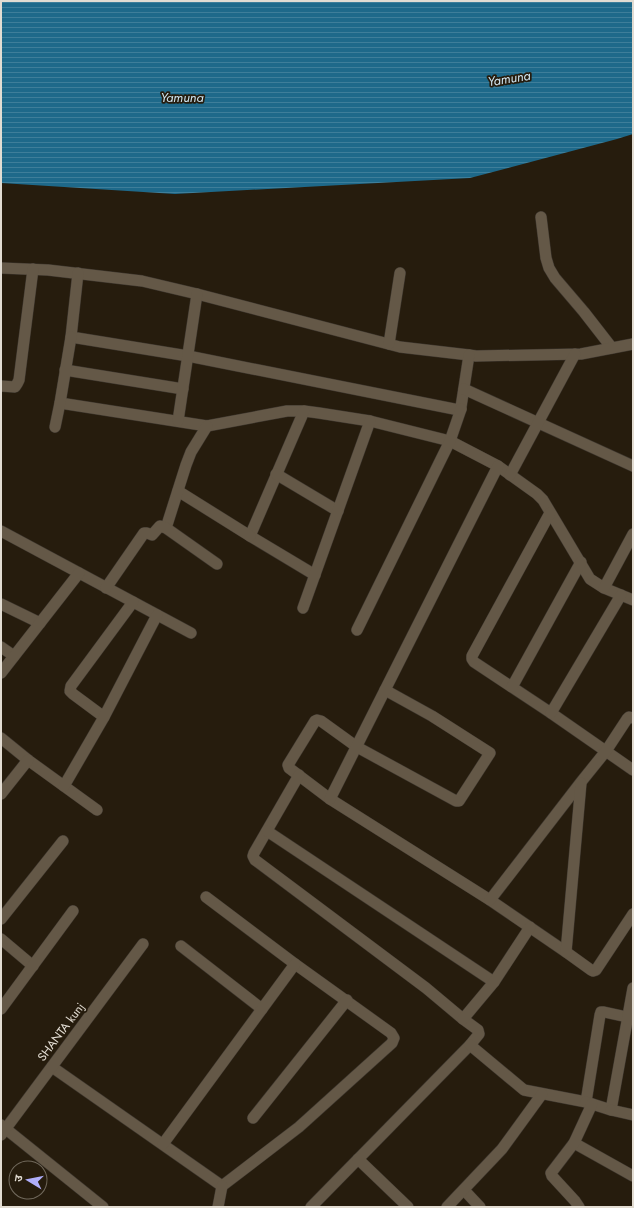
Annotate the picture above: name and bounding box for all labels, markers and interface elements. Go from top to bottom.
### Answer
water label: Yamuna [486,66,532,91]
water label: Yamuna [160,88,204,107]
street label: SHANTA kunj [33,999,89,1065]
north arrow [8,1160,48,1200]
text: उ [10,1173,27,1183]

